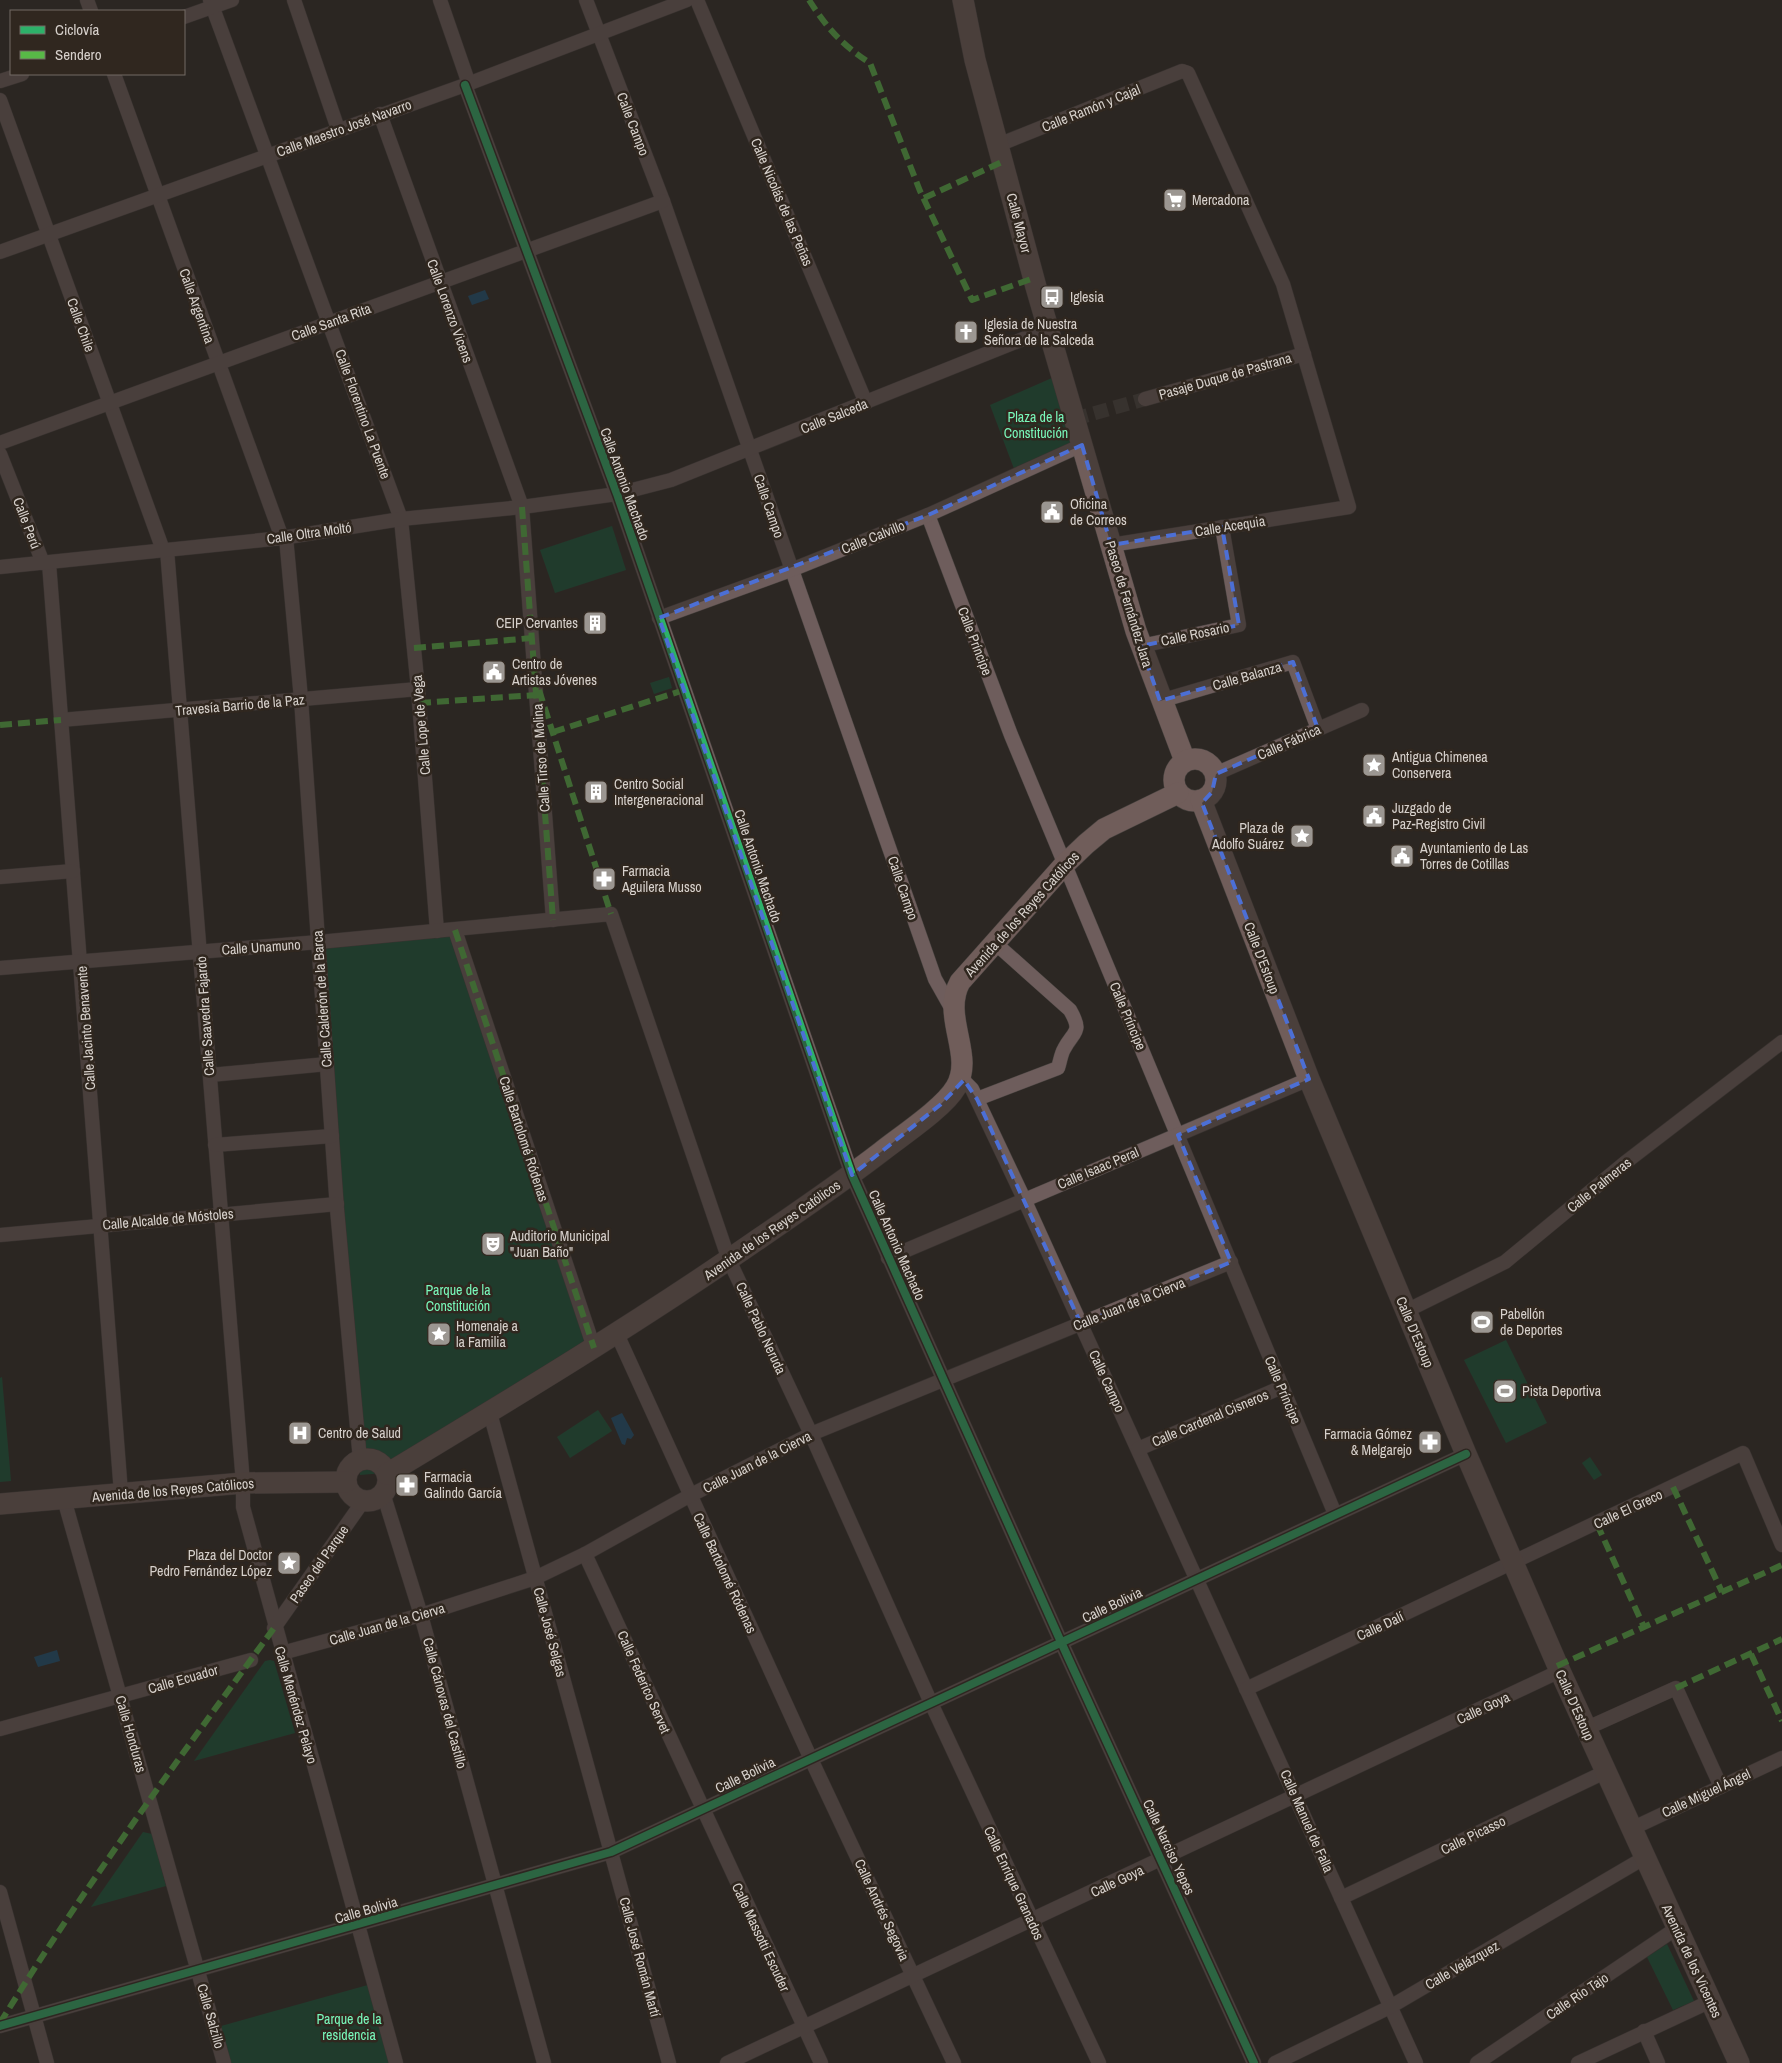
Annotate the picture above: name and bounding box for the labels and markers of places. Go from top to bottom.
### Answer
supermarket icon: Mercadona [1162,187,1188,213]
place label: Mercadona [1192,191,1250,209]
bus stop icon: Iglesia [1039,284,1065,310]
place label: Iglesia [1070,288,1104,306]
place label: Iglesia de Nuestra Señora de la Salceda [984,315,1094,349]
church icon: Iglesia de Nuestra Señora de la Salceda [953,319,979,345]
place label: Oficina de Correos [1070,495,1127,529]
public building icon: Oficina de Correos [1039,499,1065,525]
building icon: CEIP Cervantes [582,610,608,636]
place label: CEIP Cervantes [496,614,578,632]
place label: Centro de Artistas Jóvenes [511,655,597,689]
public building icon: Centro de Artistas Jóvenes [481,659,507,685]
place label: Antigua Chimenea Conservera [1391,748,1488,782]
place icon: Antigua Chimenea Conservera [1361,752,1387,778]
place label: Centro Social Intergeneracional [614,775,703,809]
building icon: Centro Social Intergeneracional [583,779,609,805]
place label: Juzgado de Paz-Registro Civil [1392,799,1485,833]
public building icon: Juzgado de Paz-Registro Civil [1361,803,1387,829]
place label: Plaza de Adolfo Suárez [1211,819,1284,853]
place icon: Plaza de Adolfo Suárez [1289,823,1315,849]
place label: Ayuntamiento de Las Torres de Cotillas [1419,839,1529,873]
public building icon: Ayuntamiento de Las Torres de Cotillas [1389,843,1415,869]
place label: Farmacia Aguilera Musso [621,862,702,896]
pharmacy icon: Farmacia Aguilera Musso [591,866,617,892]
place label: Auditorio Municipal "Juan Baño" [509,1227,610,1261]
theatre icon: Auditorio Municipal "Juan Baño" [480,1231,506,1257]
place label: Pabellón de Deportes [1500,1305,1563,1339]
sports icon: Pabellón de Deportes [1469,1309,1495,1335]
place label: Homenaje a la Familia [456,1317,519,1351]
place icon: Homenaje a la Familia [426,1321,452,1347]
sports icon: Pista Deportiva [1492,1378,1518,1404]
place label: Pista Deportiva [1522,1382,1602,1400]
hospital icon: Centro de Salud [287,1420,313,1446]
place label: Centro de Salud [318,1424,401,1442]
place label: Farmacia Gómez & Melgarejo [1324,1425,1412,1459]
pharmacy icon: Farmacia Gómez & Melgarejo [1417,1429,1443,1455]
place label: Farmacia Galindo García [424,1468,502,1502]
pharmacy icon: Farmacia Galindo García [394,1472,420,1498]
place label: Plaza del Doctor Pedro Fernández López [149,1546,272,1580]
place icon: Plaza del Doctor Pedro Fernández López [276,1550,302,1576]

